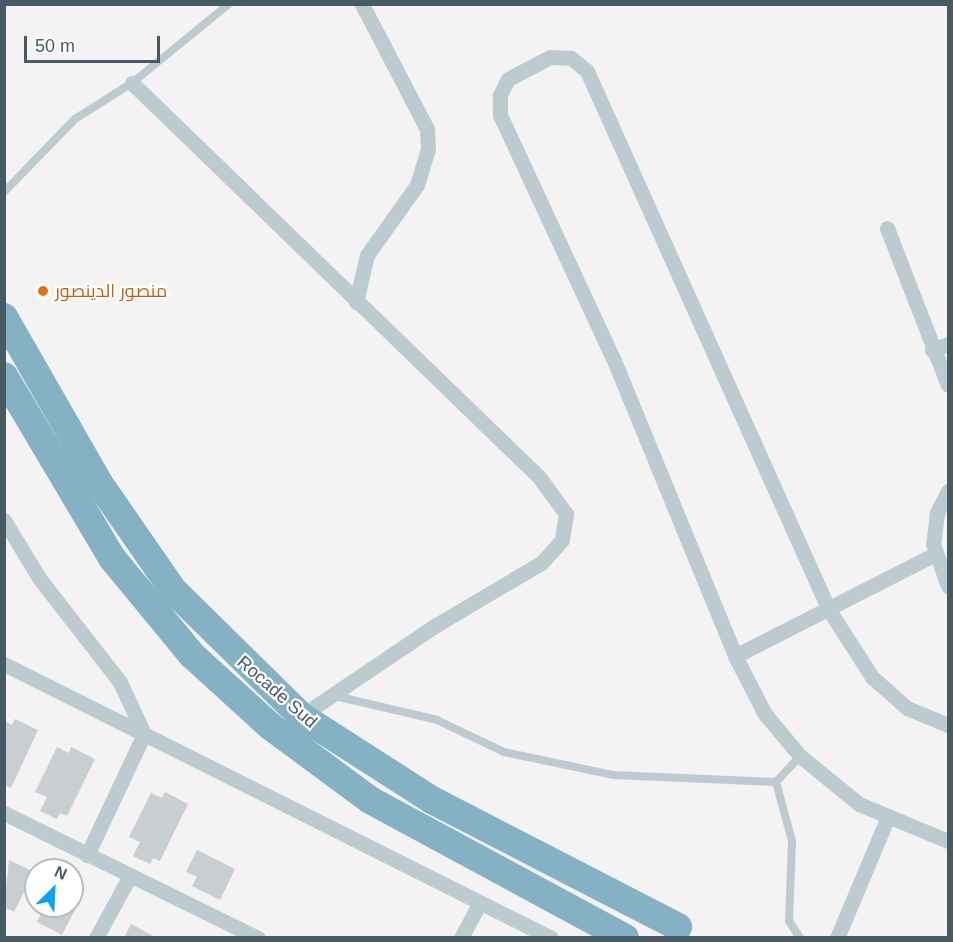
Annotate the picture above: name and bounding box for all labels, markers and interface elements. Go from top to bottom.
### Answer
scale bar [27,24,164,62]
text: 50 m [35,36,75,56]
place label: منصور الدينصور [55,280,167,302]
marker: منصور الدينصور [36,284,50,298]
street label: Rocade Sud [233,651,321,733]
north arrow [24,858,84,918]
text: N [52,863,69,883]

